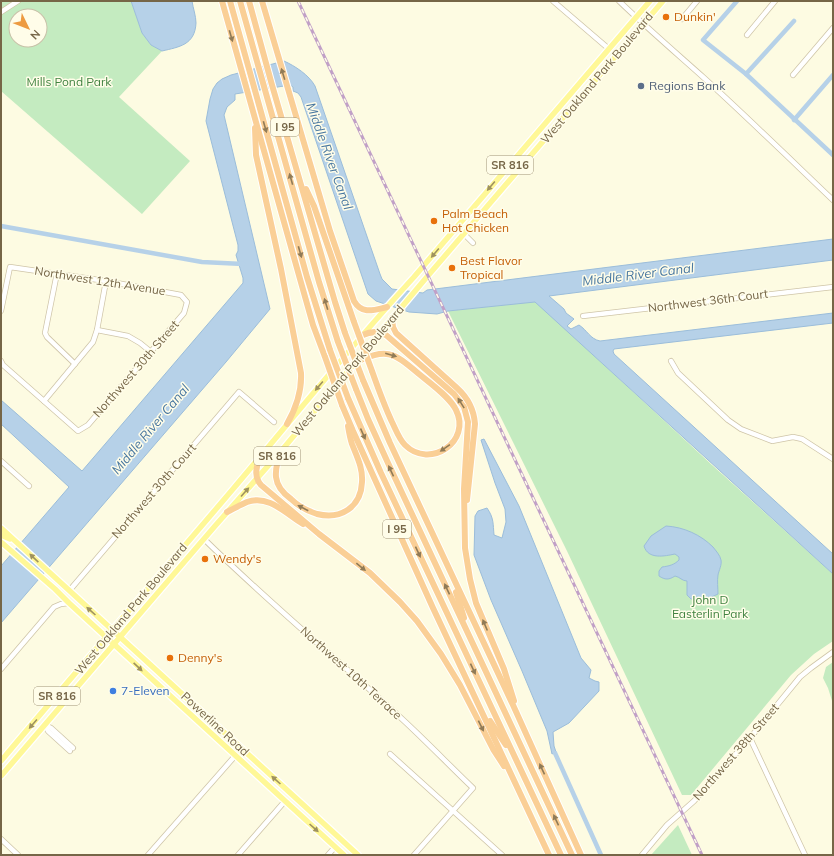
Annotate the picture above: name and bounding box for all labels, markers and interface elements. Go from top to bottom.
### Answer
north arrow [8,8,48,48]
street label: West Oakland Park Boulevard [537,9,656,146]
place label: Dunkin' [674,9,716,24]
marker: Dunkin' [661,12,671,22]
text: N [27,27,43,43]
one-way arrow [229,30,235,42]
one-way arrow [280,67,286,79]
park label: Mills Pond Park [27,74,112,89]
place label: Regions Bank [649,78,726,93]
marker: Regions Bank [636,81,646,91]
water label: Middle River Canal [303,100,357,212]
road number: I 95 [271,118,299,136]
one-way arrow [262,122,268,134]
road number: SR 816 [487,156,533,174]
one-way arrow [288,173,294,185]
one-way arrow [487,181,496,192]
place label: Palm Beach Hot Chicken [442,206,509,235]
marker: Palm Beach Hot Chicken [429,216,439,226]
one-way arrow [298,246,304,259]
one-way arrow [430,247,439,258]
place label: Best Flavor Tropical [460,253,523,282]
water label: Middle River Canal [581,259,696,289]
street label: Northwest 12th Avenue [34,263,167,298]
marker: Best Flavor Tropical [447,263,457,273]
street label: Northwest 36th Court [647,286,769,315]
one-way arrow [323,298,329,310]
street label: West Oakland Park Boulevard [288,302,407,439]
street label: Northwest 30th Street [89,317,182,420]
one-way arrow [385,352,397,358]
water label: Middle River Canal [108,380,193,477]
one-way arrow [315,380,324,391]
one-way arrow [457,397,464,409]
one-way arrow [360,428,366,439]
street label: Northwest 30th Court [108,440,199,541]
one-way arrow [440,444,451,452]
road number: SR 816 [254,447,300,465]
one-way arrow [388,466,394,477]
one-way arrow [241,487,250,497]
one-way arrow [297,504,309,511]
road number: I 95 [383,520,411,538]
street label: West Oakland Park Boulevard [71,540,190,677]
one-way arrow [415,546,421,557]
place label: Wendy's [213,551,261,566]
one-way arrow [29,554,39,563]
marker: Wendy's [200,554,210,564]
one-way arrow [356,562,367,571]
one-way arrow [444,583,450,595]
park label: John D Easterlin Park [672,592,749,621]
one-way arrow [86,606,96,615]
one-way arrow [482,619,489,631]
street label: Northwest 10th Terrace [297,623,405,722]
place label: Denny's [178,650,223,665]
marker: Denny's [165,653,175,663]
one-way arrow [133,662,143,672]
one-way arrow [470,664,476,675]
place label: 7-Eleven [121,683,170,698]
marker: 7-Eleven [108,686,118,696]
road number: SR 816 [34,687,80,705]
street label: Powerline Road [178,688,252,759]
street label: Northwest 38th Street [689,700,782,803]
one-way arrow [28,718,37,729]
one-way arrow [478,720,484,731]
one-way arrow [539,763,545,774]
one-way arrow [271,775,281,784]
one-way arrow [553,814,559,825]
one-way arrow [309,823,320,832]

